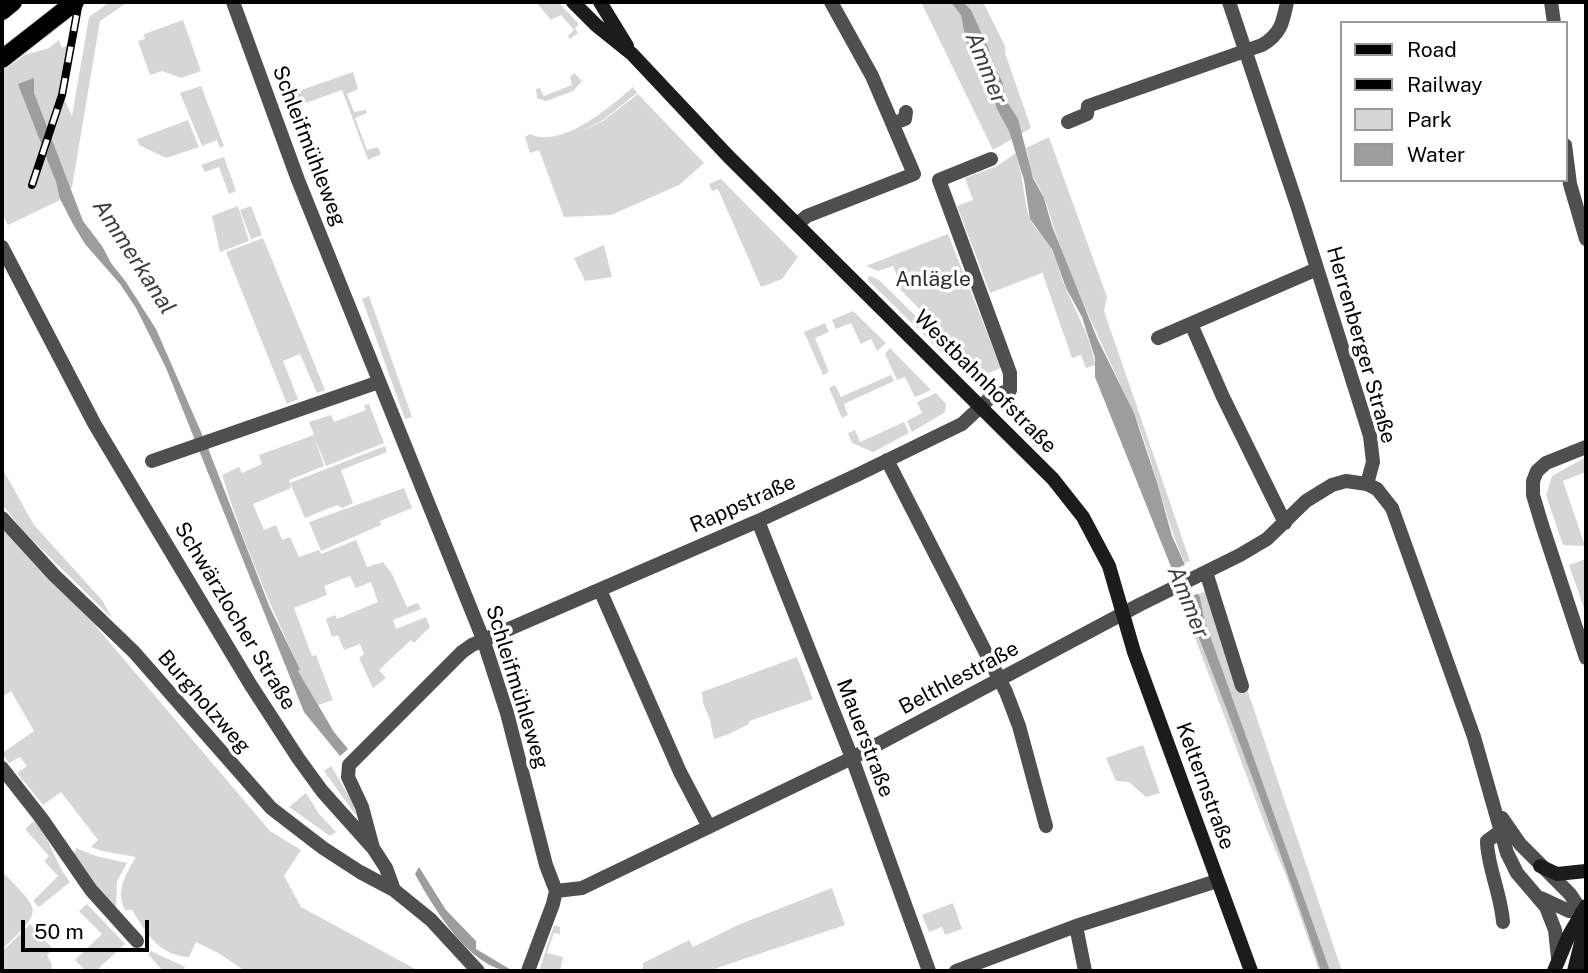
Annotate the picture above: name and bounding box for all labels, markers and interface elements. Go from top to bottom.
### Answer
legend [1340,21,1567,182]
water label: Ammer [959,28,1013,108]
text: Road [1407,37,1457,62]
street label: Schleifmühleweg [267,62,351,230]
text: Railway [1407,72,1483,97]
text: Park [1407,107,1452,132]
text: Water [1407,142,1465,167]
water label: Ammerkanal [87,194,181,320]
street label: Herrenberger Straße [1321,244,1401,446]
park label: Anlägle [895,267,971,293]
street label: Westbahnhofstraße [908,305,1062,459]
street label: Rappstraße [686,470,800,538]
street label: Schwärzlocher Straße [169,517,301,715]
water label: Ammer [1161,562,1215,642]
street label: Schleifmühleweg [480,602,554,772]
street label: Belthlestraße [895,636,1023,720]
street label: Burgholzweg [152,645,256,759]
street label: Mauerstraße [831,675,899,801]
street label: Kelternstraße [1170,719,1240,853]
scale bar [24,906,152,950]
text: 50 m [34,919,84,944]

